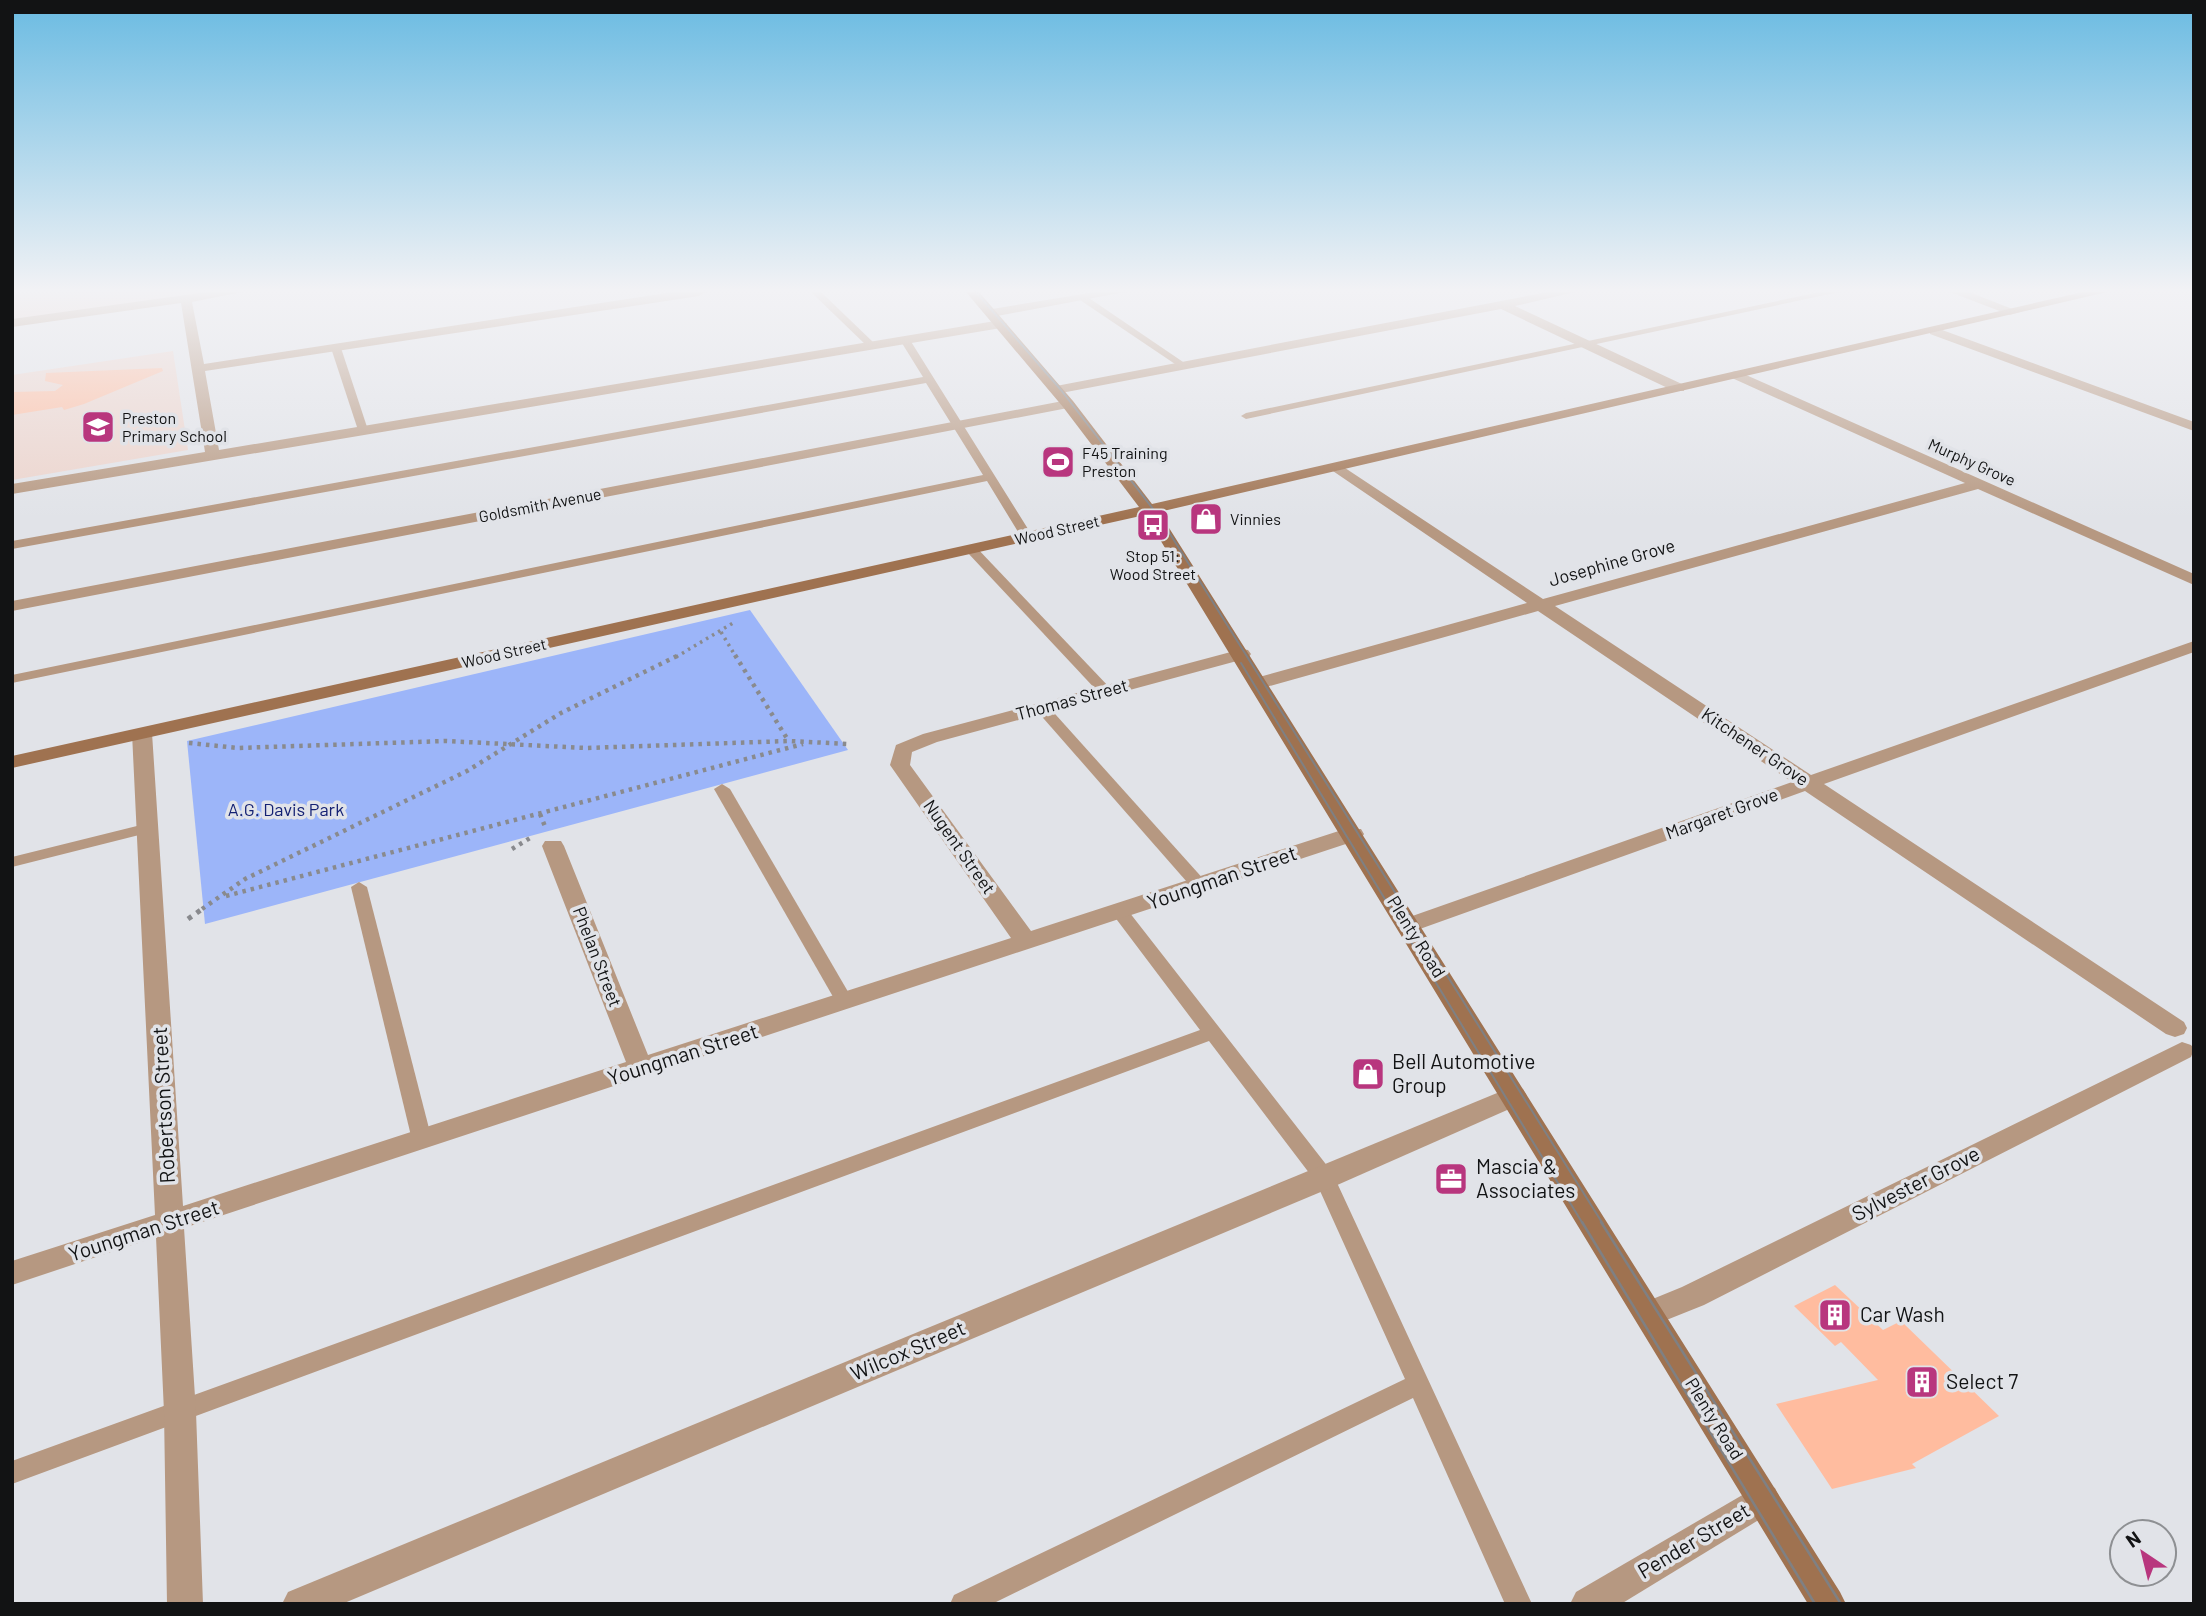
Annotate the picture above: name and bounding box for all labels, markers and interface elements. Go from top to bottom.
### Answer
school or university icon: Preston Primary School [79,408,117,446]
place label: Preston Primary School [122,408,227,445]
street label: Murphy Grove [1926,434,2019,489]
sports icon: F45 Training Preston [1039,443,1077,481]
place label: F45 Training Preston [1082,443,1168,480]
street label: Goldsmith Avenue [477,483,603,526]
shop icon: Vinnies [1187,500,1225,538]
bus stop icon: Stop 51: Wood Street [1134,506,1172,544]
place label: Vinnies [1230,509,1281,528]
street label: Wood Street [1013,511,1101,548]
street label: Josephine Grove [1546,534,1677,591]
place label: Stop 51: Wood Street [1110,546,1196,583]
street label: Wood Street [460,634,548,671]
street label: Thomas Street [1013,674,1130,725]
street label: Kitchener Grove [1698,702,1813,790]
street label: Margaret Grove [1662,783,1781,844]
street label: Nugent Street [919,795,1000,898]
park label: A.G. Davis Park [228,798,344,820]
street label: Youngman Street [1143,839,1300,914]
street label: Plenty Road [1383,891,1451,981]
street label: Phelan Street [569,903,627,1010]
street label: Youngman Street [604,1017,761,1090]
street label: Robertson Street [146,1026,179,1184]
place label: Bell Automotive Group [1392,1048,1535,1097]
shop icon: Bell Automotive Group [1349,1055,1387,1093]
street label: Sylvester Grove [1847,1140,1983,1226]
place label: Mascia & Associates [1476,1153,1575,1202]
office icon: Mascia & Associates [1432,1160,1470,1198]
street label: Youngman Street [65,1193,222,1266]
building icon: Car Wash [1816,1296,1854,1334]
place label: Car Wash [1860,1301,1945,1326]
street label: Wilcox Street [846,1314,969,1385]
building icon: Select 7 [1903,1363,1941,1401]
place label: Select 7 [1946,1368,2018,1393]
street label: Plenty Road [1681,1373,1749,1463]
street label: Pender Street [1633,1496,1754,1583]
north arrow [2108,1518,2178,1588]
text: N [2121,1526,2145,1552]

